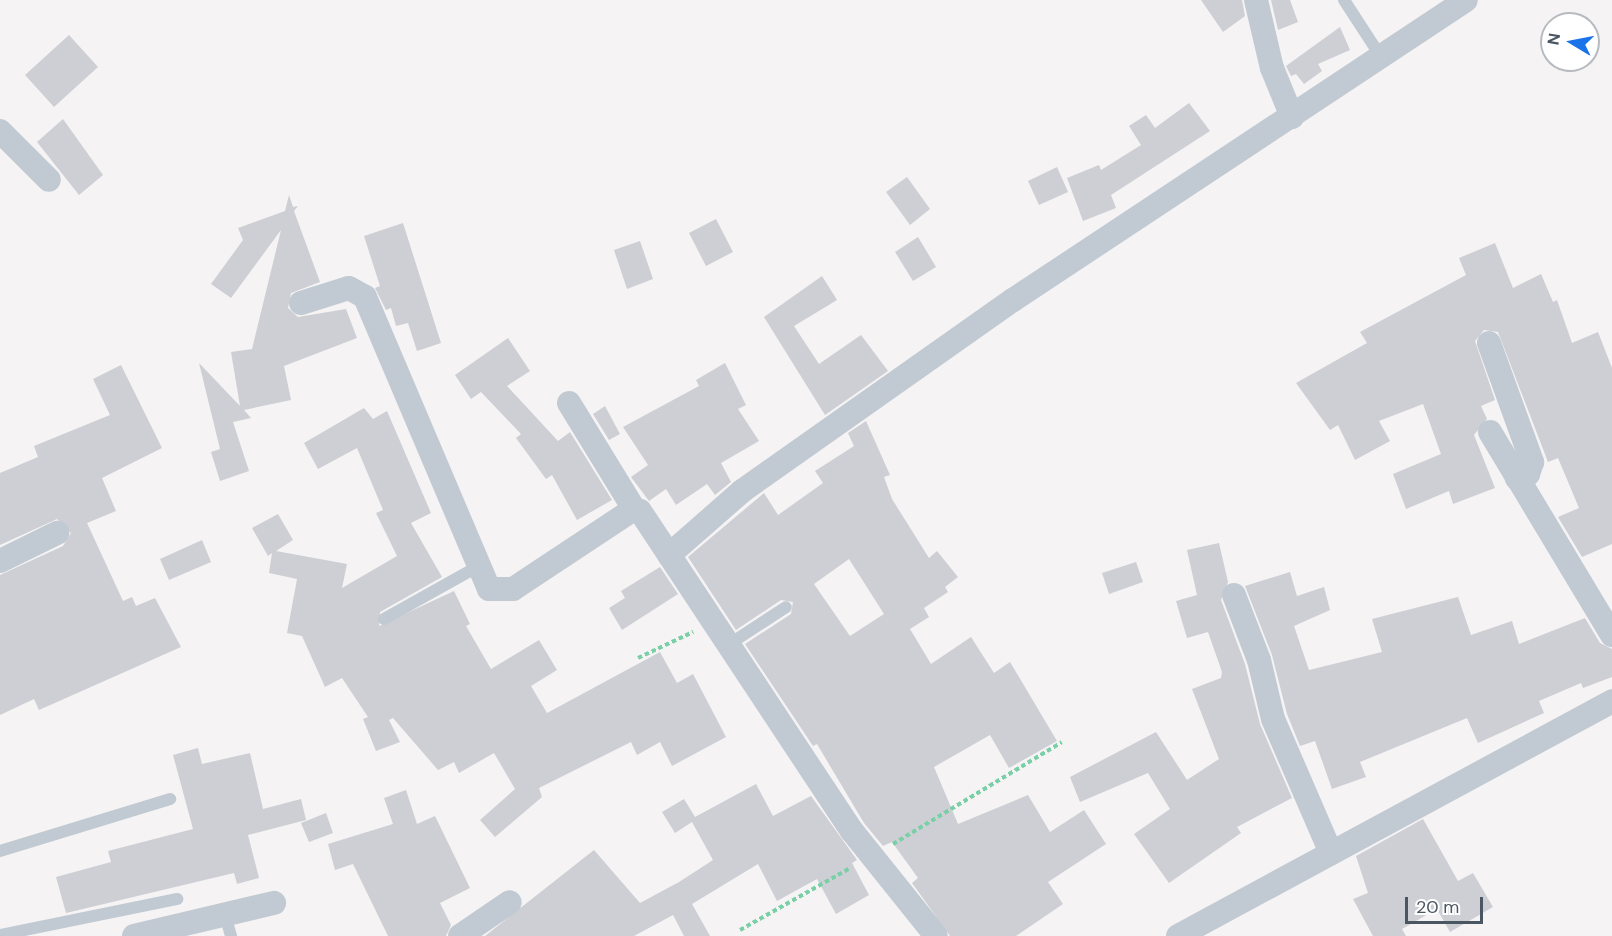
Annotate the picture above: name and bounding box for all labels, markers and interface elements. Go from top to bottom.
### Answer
north arrow [1540,12,1600,72]
text: N [1542,32,1565,47]
scale bar [1408,885,1486,923]
text: 20 m [1416,895,1459,919]

